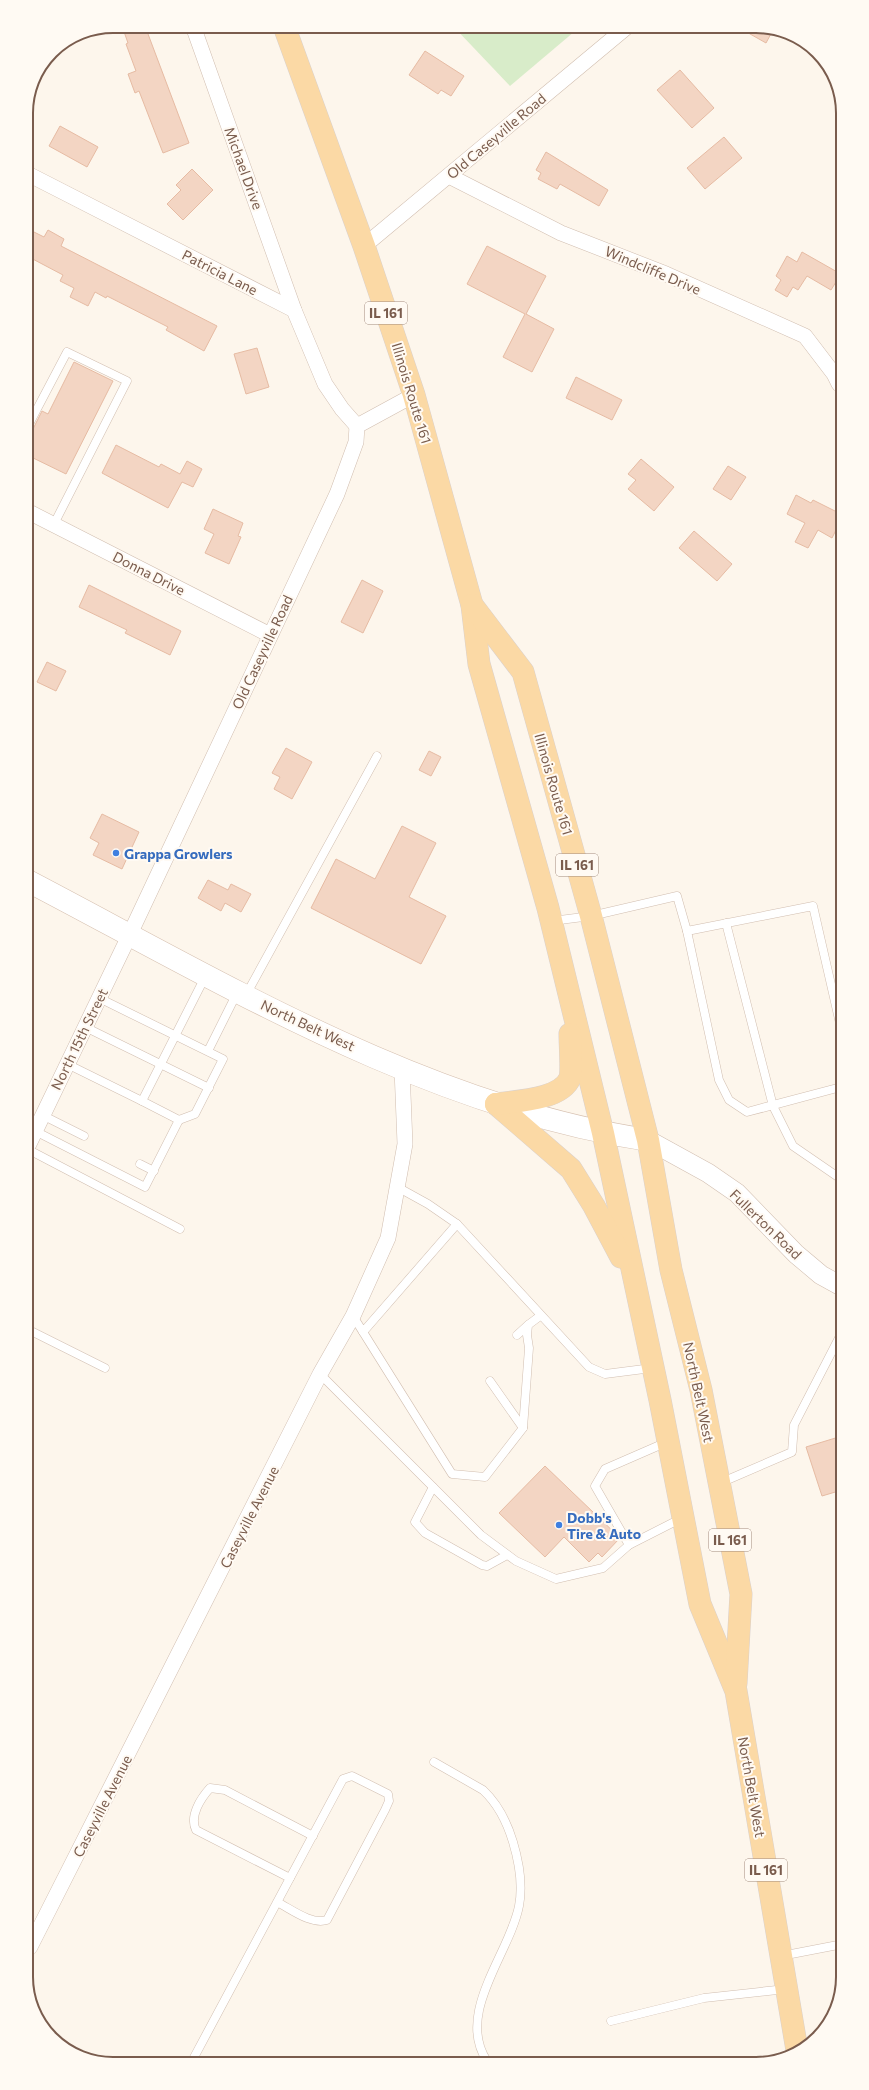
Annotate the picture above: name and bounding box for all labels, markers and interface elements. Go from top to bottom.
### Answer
street label: Old Caseyville Road [443,90,549,182]
street label: Michael Drive [221,124,267,212]
street label: Windcliffe Drive [603,242,703,298]
street label: Patricia Lane [179,246,261,298]
road number: IL 161 [365,302,407,324]
street label: Illinois Route 161 [389,340,435,446]
street label: Donna Drive [110,548,188,598]
street label: Old Caseyville Road [228,592,296,712]
street label: Illinois Route 161 [531,731,577,837]
place label: Grappa Growlers [124,845,233,862]
marker: Grappa Growlers [111,848,121,858]
road number: IL 161 [556,854,598,876]
street label: North 15th Street [47,985,111,1093]
street label: North Belt West [258,996,358,1054]
street label: Fullerton Road [727,1186,805,1262]
street label: North Belt West [680,1340,718,1444]
street label: Caseyville Avenue [216,1463,282,1571]
place label: Dobb's Tire & Auto [567,1509,641,1542]
marker: Dobb's Tire & Auto [554,1520,564,1530]
road number: IL 161 [709,1529,751,1551]
street label: North Belt West [735,1735,769,1839]
street label: Caseyville Avenue [69,1752,135,1860]
road number: IL 161 [745,1859,787,1881]

